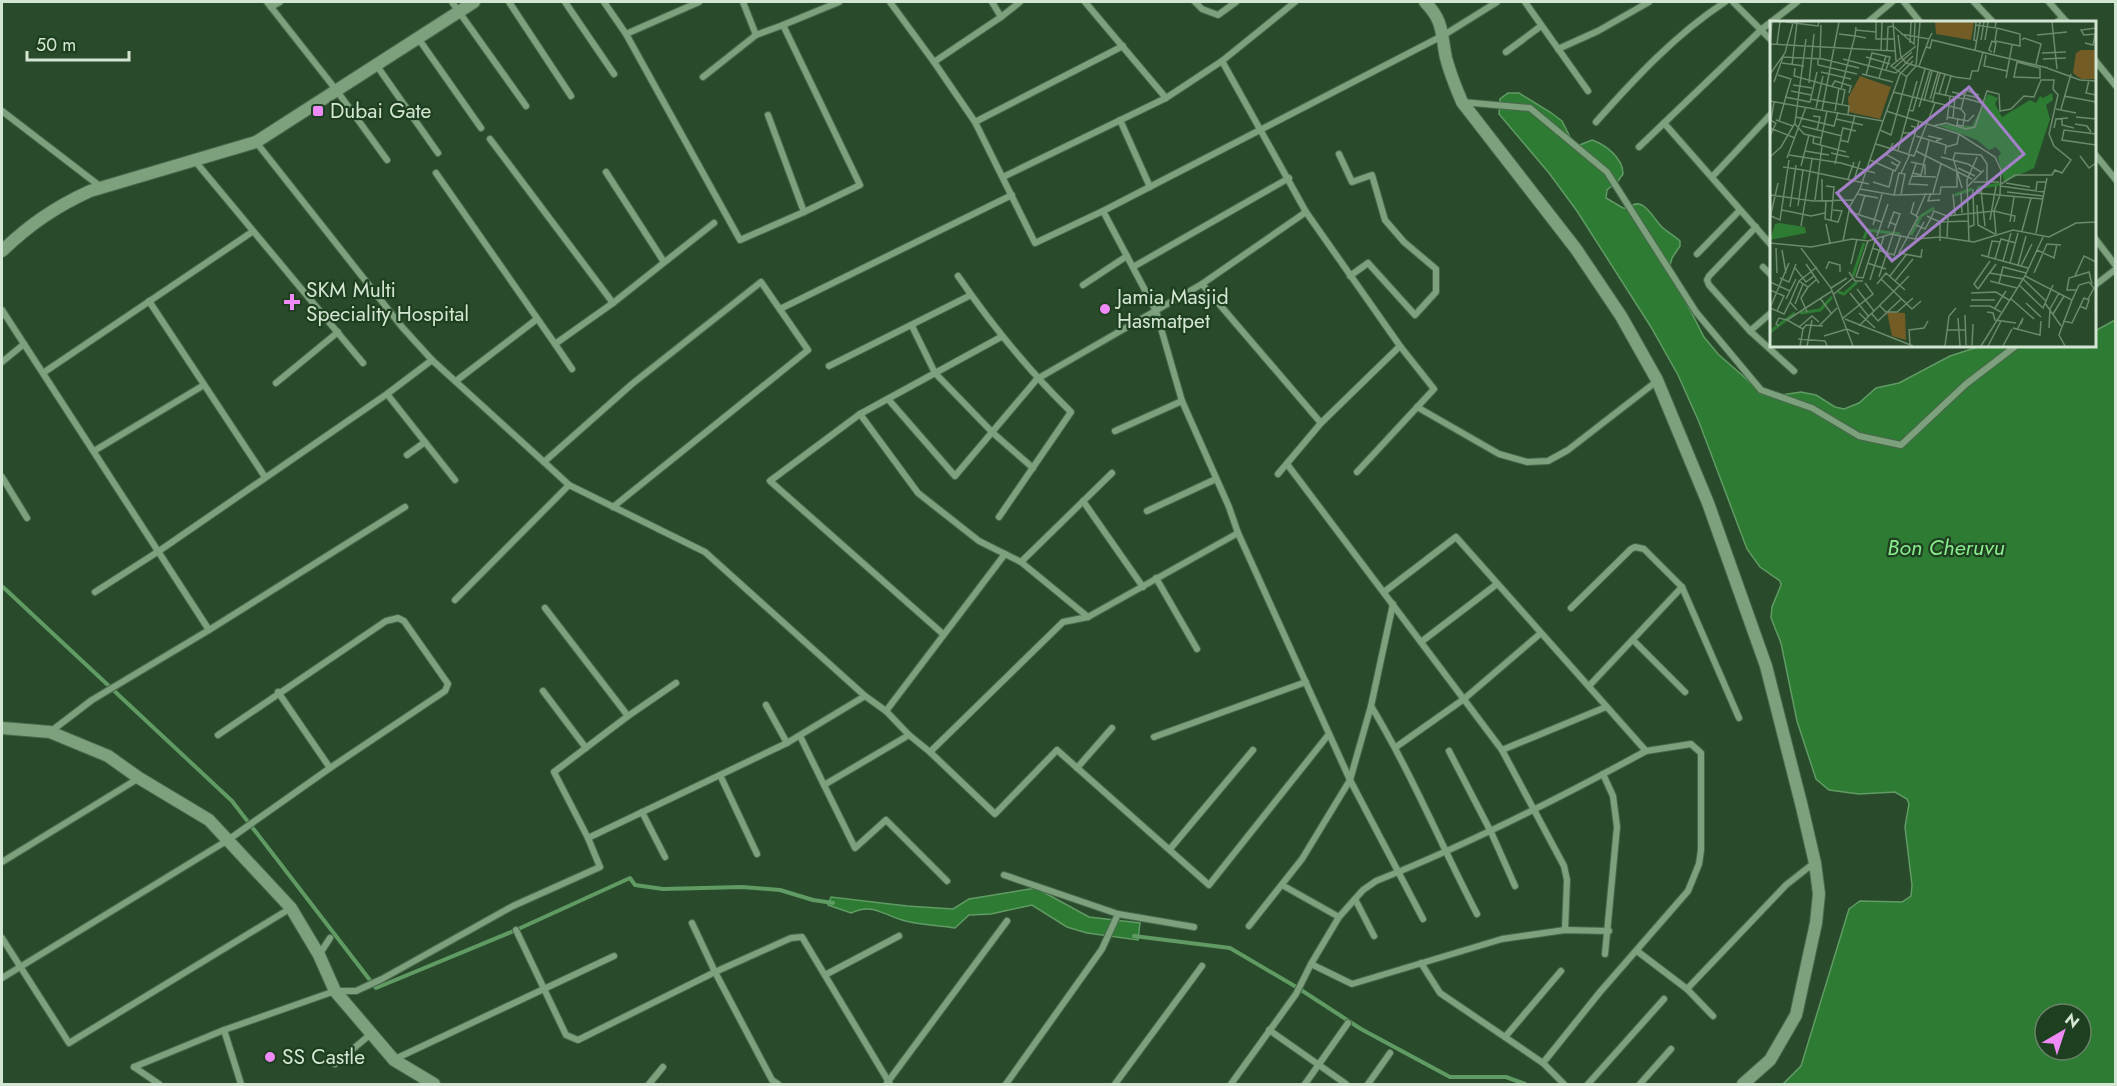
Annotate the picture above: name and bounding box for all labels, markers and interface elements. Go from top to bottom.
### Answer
inset map [1770,21,2096,346]
scale bar [27,24,129,62]
text: 50 m [36,32,76,58]
place label: Dubai Gate [330,96,432,126]
marker: Dubai Gate [311,104,325,118]
place label: SKM Multi Speciality Hospital [306,275,469,329]
place label: Jamia Masjid Hasmatpet [1114,282,1229,336]
marker: SKM Multi Speciality Hospital [283,293,301,311]
marker: Jamia Masjid Hasmatpet [1098,302,1112,316]
water label: Bon Cheruvu [1887,531,2005,563]
north arrow [2033,1002,2093,1062]
text: N [2060,1008,2084,1034]
place label: SS Castle [282,1042,365,1072]
marker: SS Castle [263,1050,277,1064]

